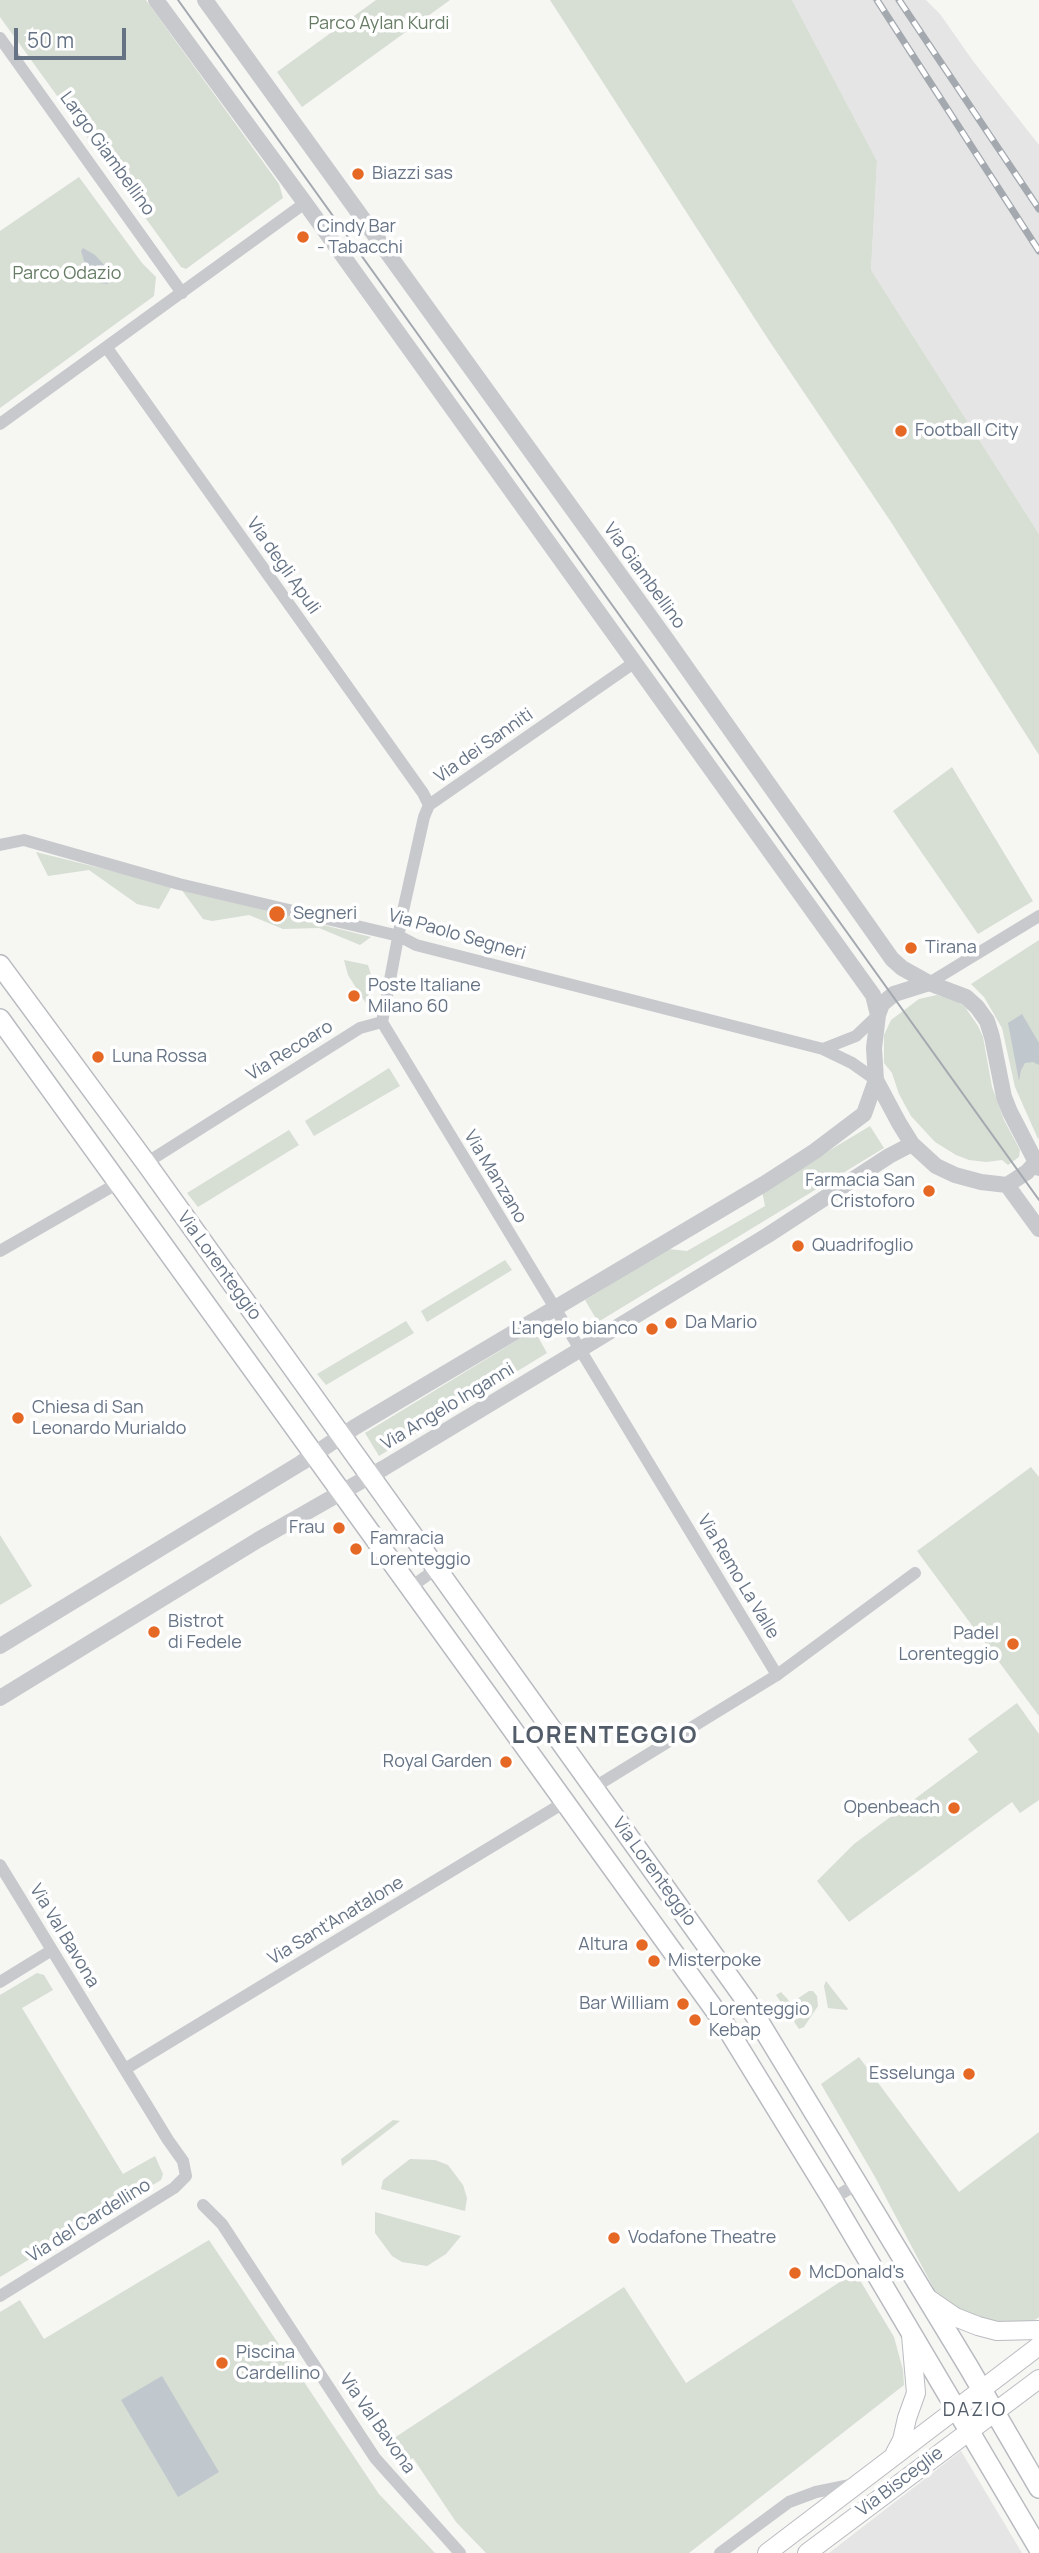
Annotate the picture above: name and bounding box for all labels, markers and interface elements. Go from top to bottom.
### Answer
park label: Parco Aylan Kurdi [308,13,450,35]
scale bar [18,14,130,58]
text: 50 m [27,26,74,54]
street label: Largo Giambellino [55,88,159,220]
place label: Biazzi sas [372,163,453,185]
marker: Biazzi sas [350,166,366,182]
place label: Cindy Bar - Tabacchi [317,216,403,258]
marker: Cindy Bar - Tabacchi [295,229,311,245]
park label: Parco Odazio [13,263,121,285]
place label: Football City [915,420,1018,442]
marker: Football City [893,423,909,439]
street label: Via degli Apuli [242,513,324,619]
street label: Via Giambellino [598,519,690,633]
street label: Via dei Sanniti [431,704,537,788]
place label: Segneri [293,903,357,925]
marker: Segneri [267,904,287,924]
street label: Via Paolo Segneri [386,905,528,965]
place label: Tirana [925,937,977,959]
marker: Tirana [903,940,919,956]
place label: Poste Italiane Milano 60 [368,975,481,1018]
marker: Poste Italiane Milano 60 [346,988,362,1004]
street label: Via Recoaro [243,1016,337,1086]
place label: Luna Rossa [112,1046,207,1068]
marker: Luna Rossa [90,1049,106,1065]
street label: Via Manzano [459,1127,531,1227]
place label: Farmacia San Cristoforo [805,1170,915,1212]
marker: Farmacia San Cristoforo [921,1183,937,1199]
street label: Via Lorenteggio [172,1208,266,1324]
place label: Quadrifoglio [812,1235,913,1257]
marker: Quadrifoglio [790,1238,806,1254]
place label: Da Mario [685,1312,757,1334]
marker: Da Mario [663,1315,679,1331]
place label: L'angelo bianco [512,1318,638,1340]
marker: L'angelo bianco [644,1321,660,1337]
street label: Via Angelo Inganni [378,1359,518,1455]
place label: Chiesa di San Leonardo Murialdo [32,1397,186,1440]
marker: Chiesa di San Leonardo Murialdo [10,1410,26,1426]
street label: Via Remo La Valle [692,1511,784,1643]
place label: Frau [289,1517,325,1539]
marker: Frau [331,1520,347,1536]
place label: Famracia Lorenteggio [370,1528,471,1570]
marker: Famracia Lorenteggio [348,1541,364,1557]
place label: Bistrot di Fedele [168,1611,242,1654]
place label: Padel Lorenteggio [898,1623,999,1666]
marker: Bistrot di Fedele [146,1624,162,1640]
marker: Padel Lorenteggio [1005,1636,1021,1652]
district label: LORENTEGGIO [513,1722,697,1750]
place label: Royal Garden [383,1751,492,1773]
marker: Royal Garden [498,1754,514,1770]
place label: Openbeach [844,1797,940,1819]
marker: Openbeach [946,1800,962,1816]
street label: Via Lorenteggio [607,1814,701,1930]
street label: Via Sant'Anatalone [264,1872,408,1970]
street label: Via Val Bavona [25,1880,103,1992]
place label: Altura [578,1934,628,1956]
marker: Altura [634,1937,650,1953]
place label: Misterpoke [668,1950,761,1972]
marker: Misterpoke [646,1953,662,1969]
place label: Bar William [579,1993,669,2015]
marker: Bar William [675,1996,691,2012]
place label: Lorenteggio Kebap [709,1999,810,2042]
marker: Lorenteggio Kebap [687,2012,703,2028]
place label: Esselunga [869,2063,955,2085]
marker: Esselunga [961,2066,977,2082]
street label: Via del Cardellino [23,2174,155,2268]
place label: Vodafone Theatre [628,2227,776,2249]
marker: Vodafone Theatre [606,2230,622,2246]
place label: McDonald's [809,2262,904,2284]
marker: McDonald's [787,2265,803,2281]
place label: Piscina Cardellino [236,2342,320,2384]
marker: Piscina Cardellino [214,2355,230,2371]
street label: Via Val Bavona [335,2370,419,2478]
district label: DAZIO [943,2400,1007,2422]
street label: Via Bisceglie [852,2442,948,2522]

